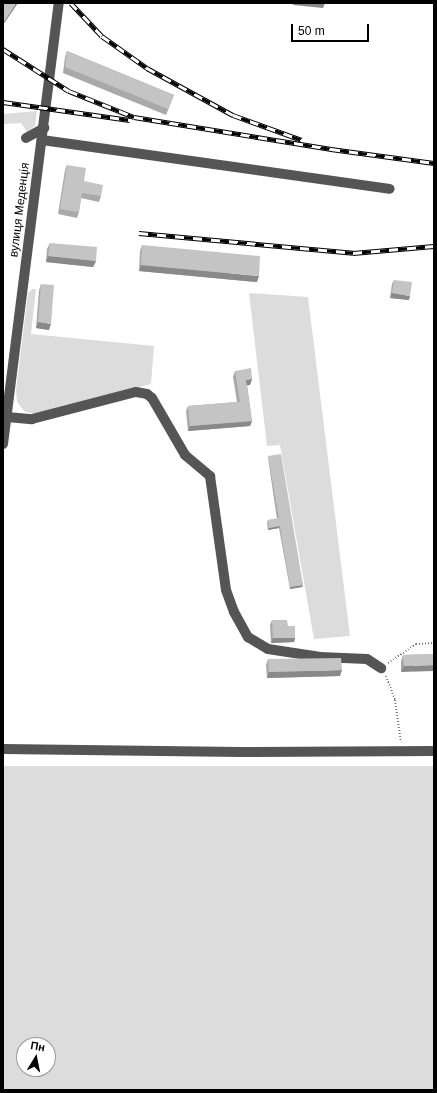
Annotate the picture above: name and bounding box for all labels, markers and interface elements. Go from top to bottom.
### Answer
scale bar [293,16,371,42]
text: 50 m [298,24,325,38]
street label: вулиця Меденція [7,162,33,258]
north arrow [16,1037,56,1077]
text: Пн [30,1039,46,1053]

